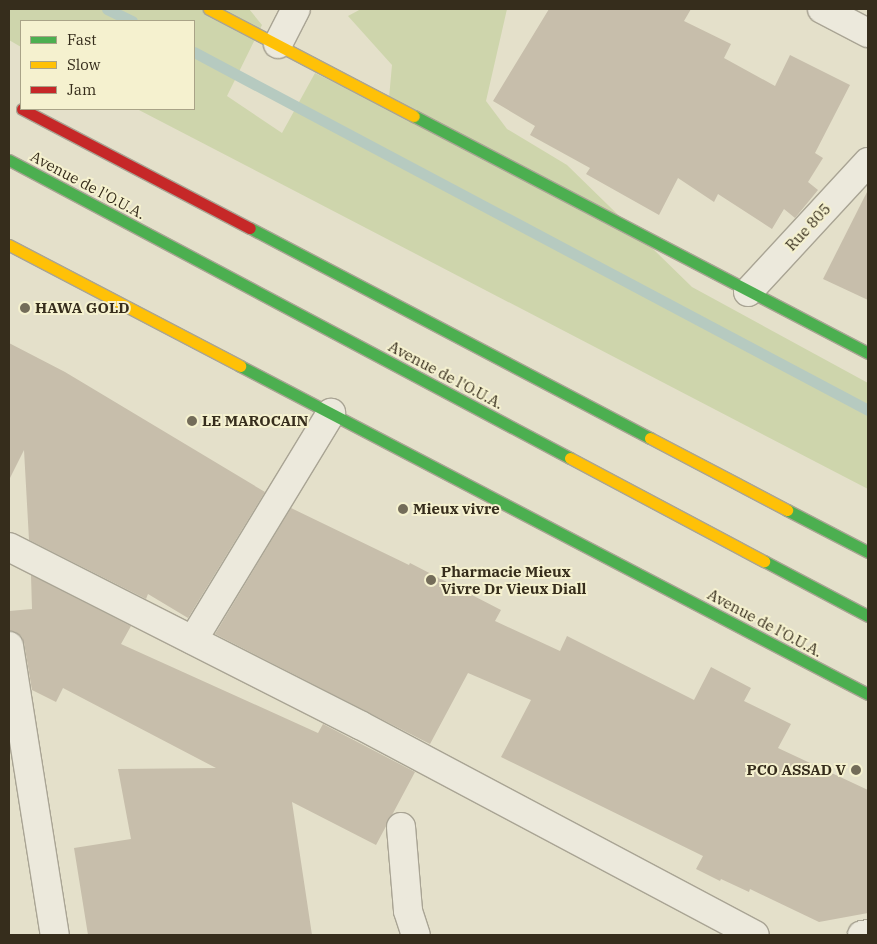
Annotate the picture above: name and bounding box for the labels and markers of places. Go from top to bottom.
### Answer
place label: HAWA GOLD [35,299,130,317]
marker: HAWA GOLD [19,302,31,314]
place label: LE MAROCAIN [202,412,308,430]
marker: LE MAROCAIN [186,415,198,427]
place label: Mieux vivre [413,500,500,518]
marker: Mieux vivre [397,503,409,515]
place label: Pharmacie Mieux Vivre Dr Vieux Diall [441,562,586,597]
marker: Pharmacie Mieux Vivre Dr Vieux Diall [425,574,437,586]
place label: PCO ASSAD V [747,761,846,779]
marker: PCO ASSAD V [850,764,862,776]

